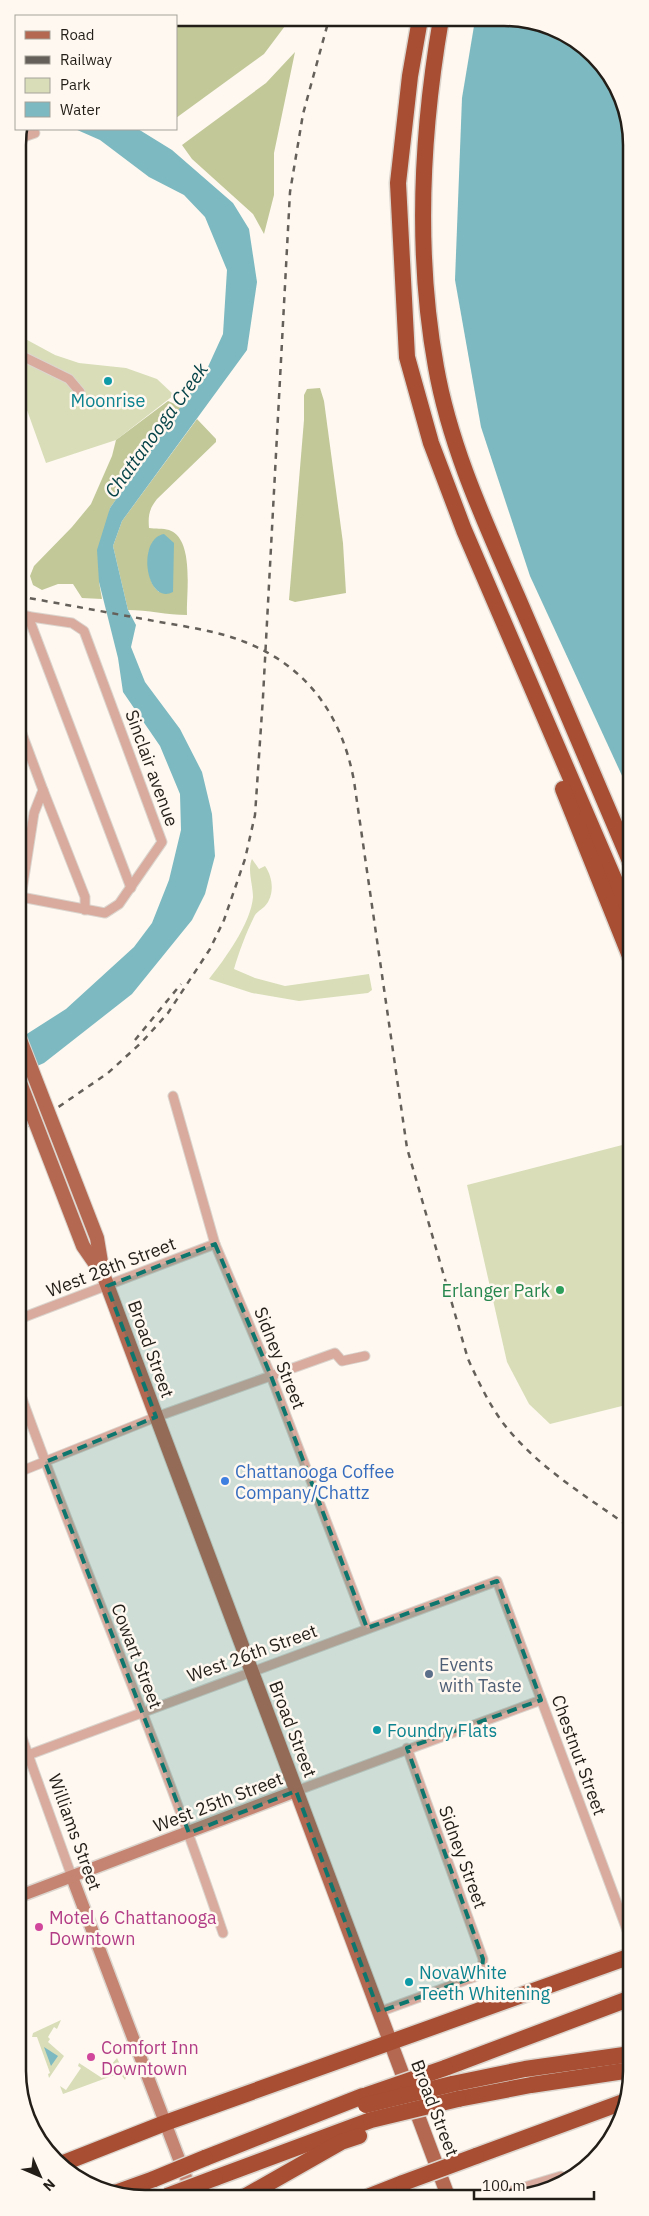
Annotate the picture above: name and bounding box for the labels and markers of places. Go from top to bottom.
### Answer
marker: Moonrise [102,375,114,387]
place label: Moonrise [71,389,145,412]
place label: Erlanger Park [442,1279,551,1302]
marker: Erlanger Park [554,1284,566,1296]
place label: Chattanooga Coffee Company/Chattz [235,1460,394,1504]
marker: Chattanooga Coffee Company/Chattz [219,1475,231,1487]
place label: Events with Taste [439,1653,522,1697]
marker: Events with Taste [423,1668,435,1680]
place label: Foundry Flats [387,1719,497,1742]
marker: Foundry Flats [371,1724,383,1736]
place label: Motel 6 Chattanooga Downtown [49,1906,217,1950]
marker: Motel 6 Chattanooga Downtown [33,1921,45,1933]
place label: NovaWhite Teeth Whitening [419,1961,551,2005]
marker: NovaWhite Teeth Whitening [403,1976,415,1988]
place label: Comfort Inn Downtown [101,2036,199,2080]
marker: Comfort Inn Downtown [85,2051,97,2063]

